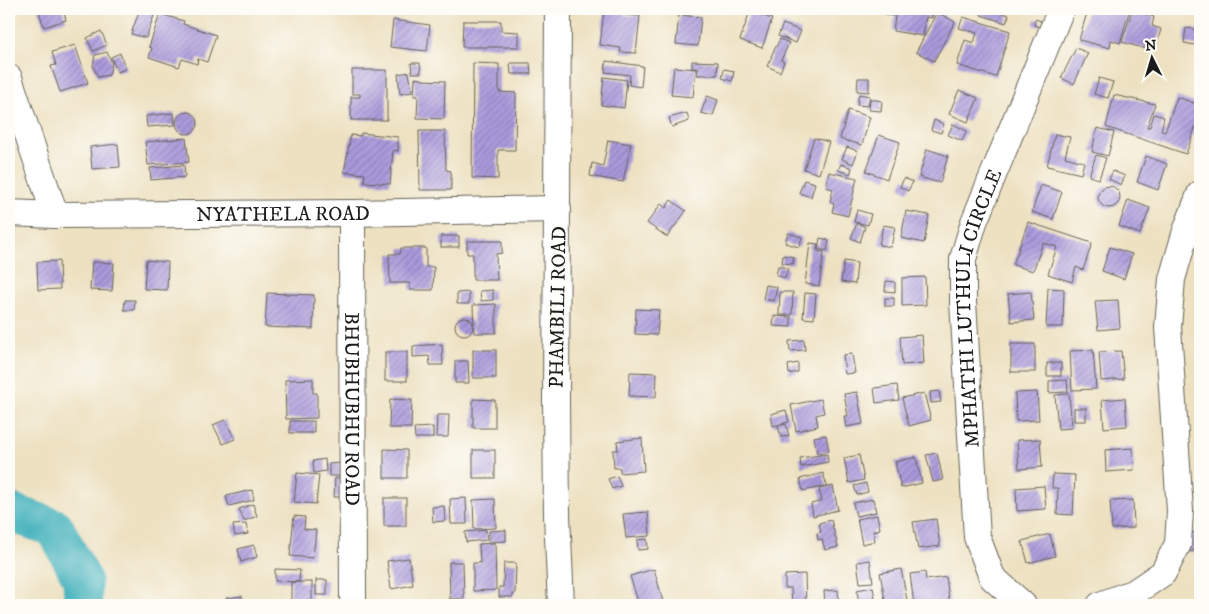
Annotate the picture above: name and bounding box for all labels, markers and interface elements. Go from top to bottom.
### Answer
north arrow [1126,32,1176,82]
text: N [1144,37,1158,56]
street label: MPHATHI LUTHULI CIRCLE [952,165,1008,448]
street label: NYATHELA ROAD [196,202,370,228]
street label: PHAMBILI ROAD [545,226,572,388]
street label: BHUBHUBHU ROAD [338,312,364,506]

